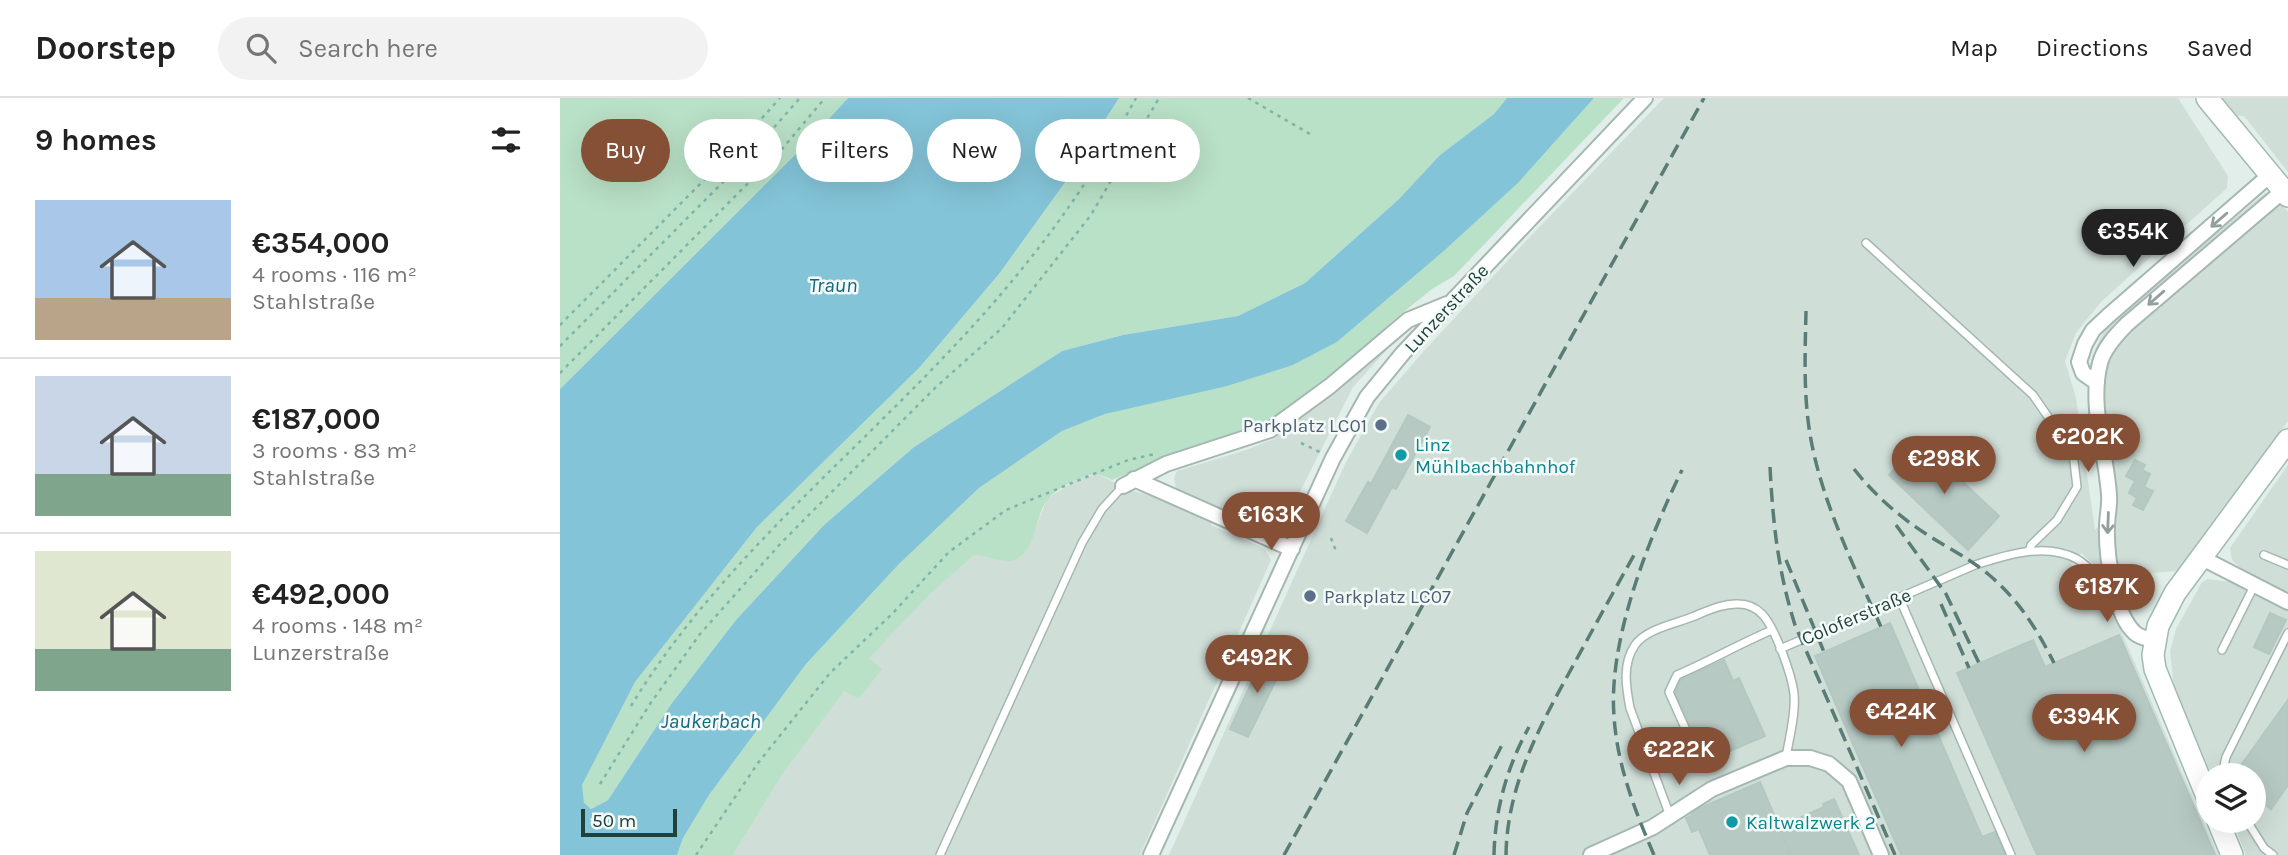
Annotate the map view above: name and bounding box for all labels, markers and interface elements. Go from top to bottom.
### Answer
search box [218,17,708,80]
text: Doorstep [35,29,176,67]
icon: search [242,29,280,67]
text: Search here [298,33,438,64]
text: Map [1950,34,1998,62]
text: Directions [2036,34,2149,62]
text: Saved [2187,34,2253,62]
chip: Buy [581,119,670,182]
chip: Rent [684,119,782,182]
chip: Filters [796,119,913,182]
chip: New [927,119,1021,182]
chip: Apartment [1035,119,1200,182]
icon: filters [487,121,525,159]
text: 9 homes [35,122,157,158]
pin: €354K [2084,209,2182,269]
one-way arrow [2211,212,2229,228]
text: €354K [2098,218,2169,245]
text: €354,000 [252,225,390,261]
icon: home [91,228,175,312]
street label: Lunzerstraße [1400,260,1493,358]
text: 4 rooms · 116 m² [252,261,417,288]
water label: Traun [809,273,857,297]
text: Stahlstraße [252,288,375,315]
one-way arrow [2148,290,2166,306]
text: €187,000 [252,401,381,437]
icon: home [91,404,175,488]
pin: €202K [2039,414,2137,474]
place label: Parkplatz LC01 [1243,415,1367,437]
marker: Parkplatz LC01 [1373,417,1389,433]
text: €202K [2052,423,2124,450]
place label: Linz Mühlbachbahnhof [1415,434,1576,478]
pin: €298K [1895,436,1993,496]
text: 3 rooms · 83 m² [252,437,417,464]
text: €298K [1908,445,1980,472]
marker: Linz Mühlbachbahnhof [1393,447,1409,463]
text: Stahlstraße [252,464,375,491]
pin: €163K [1222,492,1320,552]
text: €163K [1238,501,1304,528]
one-way arrow [2101,511,2114,534]
pin: €187K [2058,564,2156,624]
text: €187K [2075,573,2139,600]
text: €492,000 [252,576,390,612]
icon: home [91,579,175,663]
street label: Coloferstraße [1798,584,1914,650]
place label: Parkplatz LC07 [1324,586,1451,608]
marker: Parkplatz LC07 [1302,588,1318,604]
text: 4 rooms · 148 m² [252,612,423,639]
pin: €492K [1208,636,1306,695]
text: Lunzerstraße [252,639,389,666]
text: €492K [1221,644,1293,671]
pin: €424K [1852,690,1950,749]
pin: €394K [2035,694,2133,754]
text: €424K [1866,698,1936,725]
text: €394K [2048,703,2120,730]
water label: Jaukerbach [661,709,761,733]
pin: €222K [1630,728,1728,787]
text: €222K [1643,736,1715,763]
map controls [2196,763,2266,833]
button: layers [2196,763,2266,833]
scale bar [581,806,677,838]
text: 50 m [592,810,636,832]
place label: Kaltwalzwerk 2 [1746,812,1876,834]
marker: Kaltwalzwerk 2 [1724,814,1740,830]

